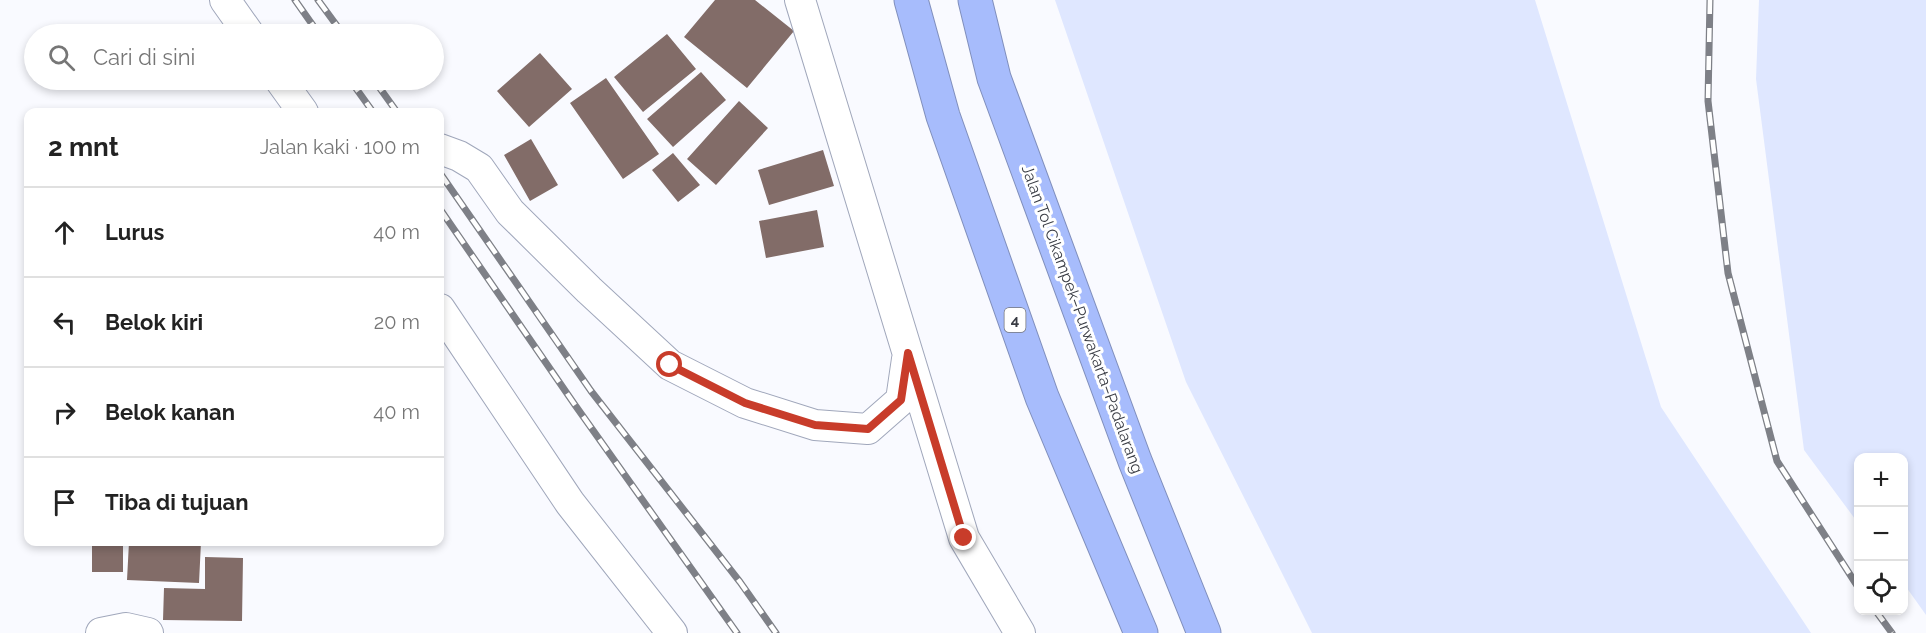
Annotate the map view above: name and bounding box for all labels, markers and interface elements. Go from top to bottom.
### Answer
search box [24,24,444,90]
icon: search [45,41,78,74]
text: Cari di sini [93,44,195,70]
text: 2 mnt [48,132,119,162]
text: Jalan kaki · 100 m [260,135,420,159]
street label: Jalan Tol Cikampek–Purwakarta–Padalarang [1018,162,1147,476]
icon: ahead [48,216,81,249]
text: Lurus [105,219,164,245]
text: 40 m [373,220,420,244]
icon: left [48,306,81,339]
road number: 4 [1004,308,1026,332]
text: Belok kiri [105,309,203,335]
text: 20 m [374,310,420,334]
route start [656,351,682,377]
icon: right [48,396,81,429]
text: Belok kanan [105,399,235,425]
text: 40 m [373,400,420,424]
map controls [1854,453,1908,615]
button: + [1854,453,1908,507]
icon: arrive [48,486,81,519]
text: Tiba di tujuan [105,489,248,515]
button: − [1854,507,1908,561]
route end [950,524,976,550]
button: locate [1854,561,1908,615]

